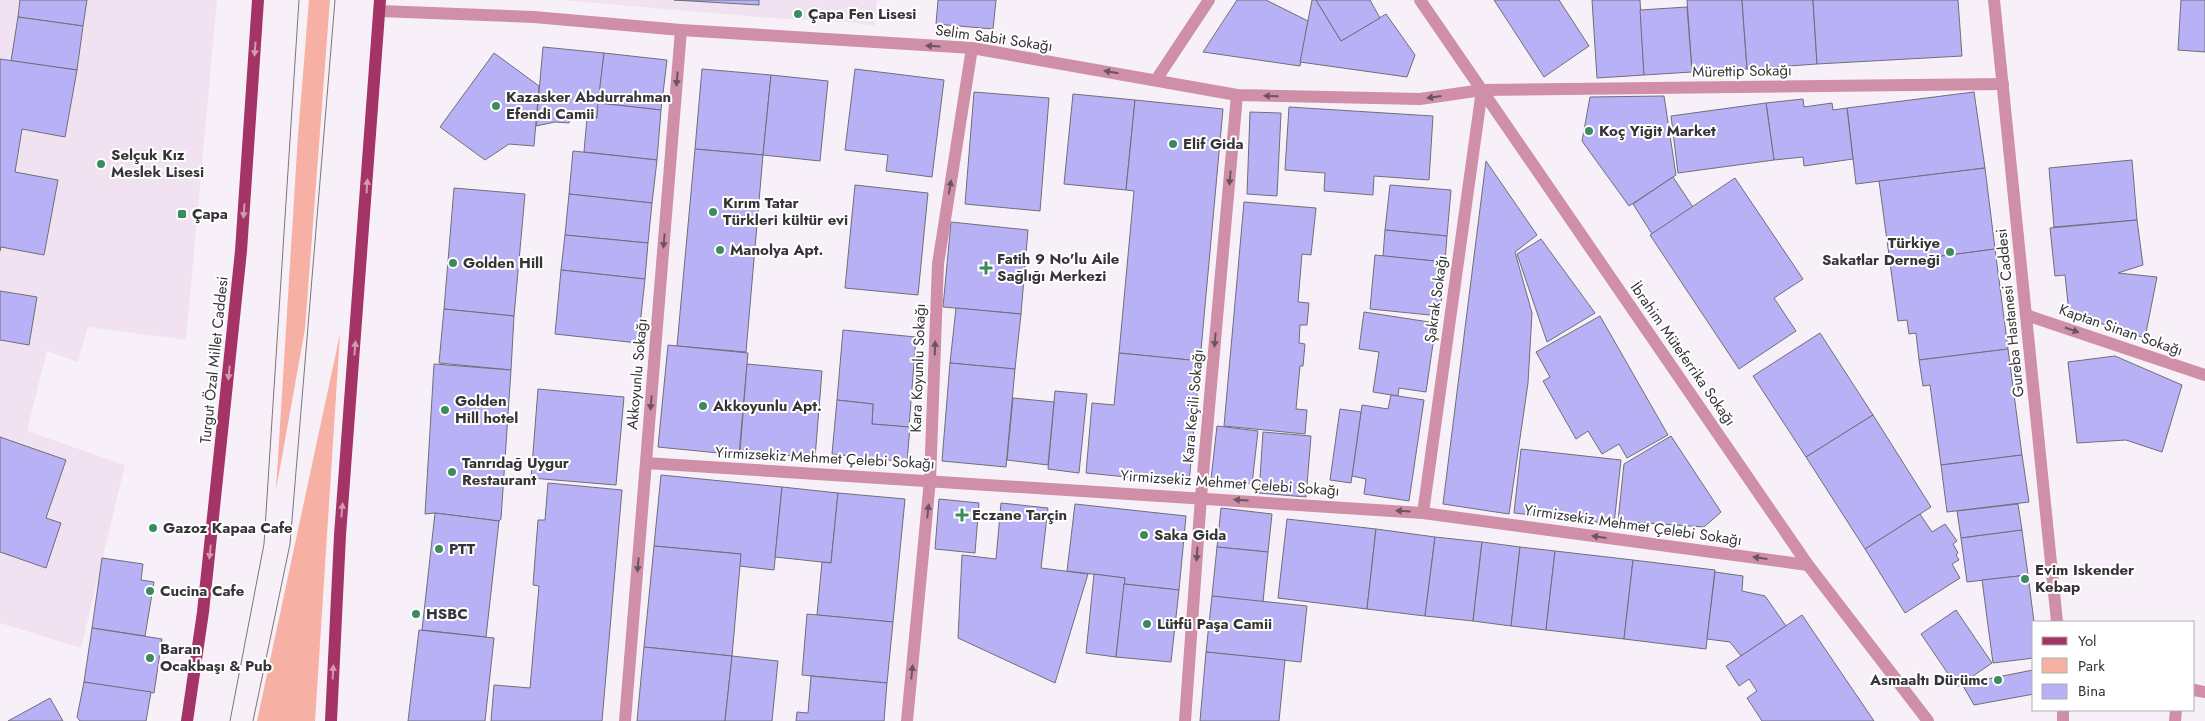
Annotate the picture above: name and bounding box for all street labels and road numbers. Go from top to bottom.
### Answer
street label: Selim Sabit Sokağı [934,19,1054,57]
street label: Mürettip Sokağı [1692,59,1792,83]
street label: Gureba Hastanesi Caddesi [1990,228,2030,398]
street label: Şakrak Sokağı [1419,254,1453,344]
street label: Turgut Özal Millet Caddesi [194,275,234,445]
street label: İbrahim Müteferrika Sokağı [1625,278,1741,430]
street label: Kaptan Sinan Sokağı [2056,298,2186,362]
street label: Kara Koyunlu Sokağı [905,303,931,433]
street label: Akkoyunlu Sokağı [621,317,653,431]
street label: Kara Keçili Sokağı [1177,348,1209,464]
street label: Yirmizsekiz Mehmet Çelebi Sokağı [715,441,935,475]
street label: Yirmizsekiz Mehmet Çelebi Sokağı [1120,464,1340,502]
street label: Yirmizsekiz Mehmet Çelebi Sokağı [1523,499,1743,551]

